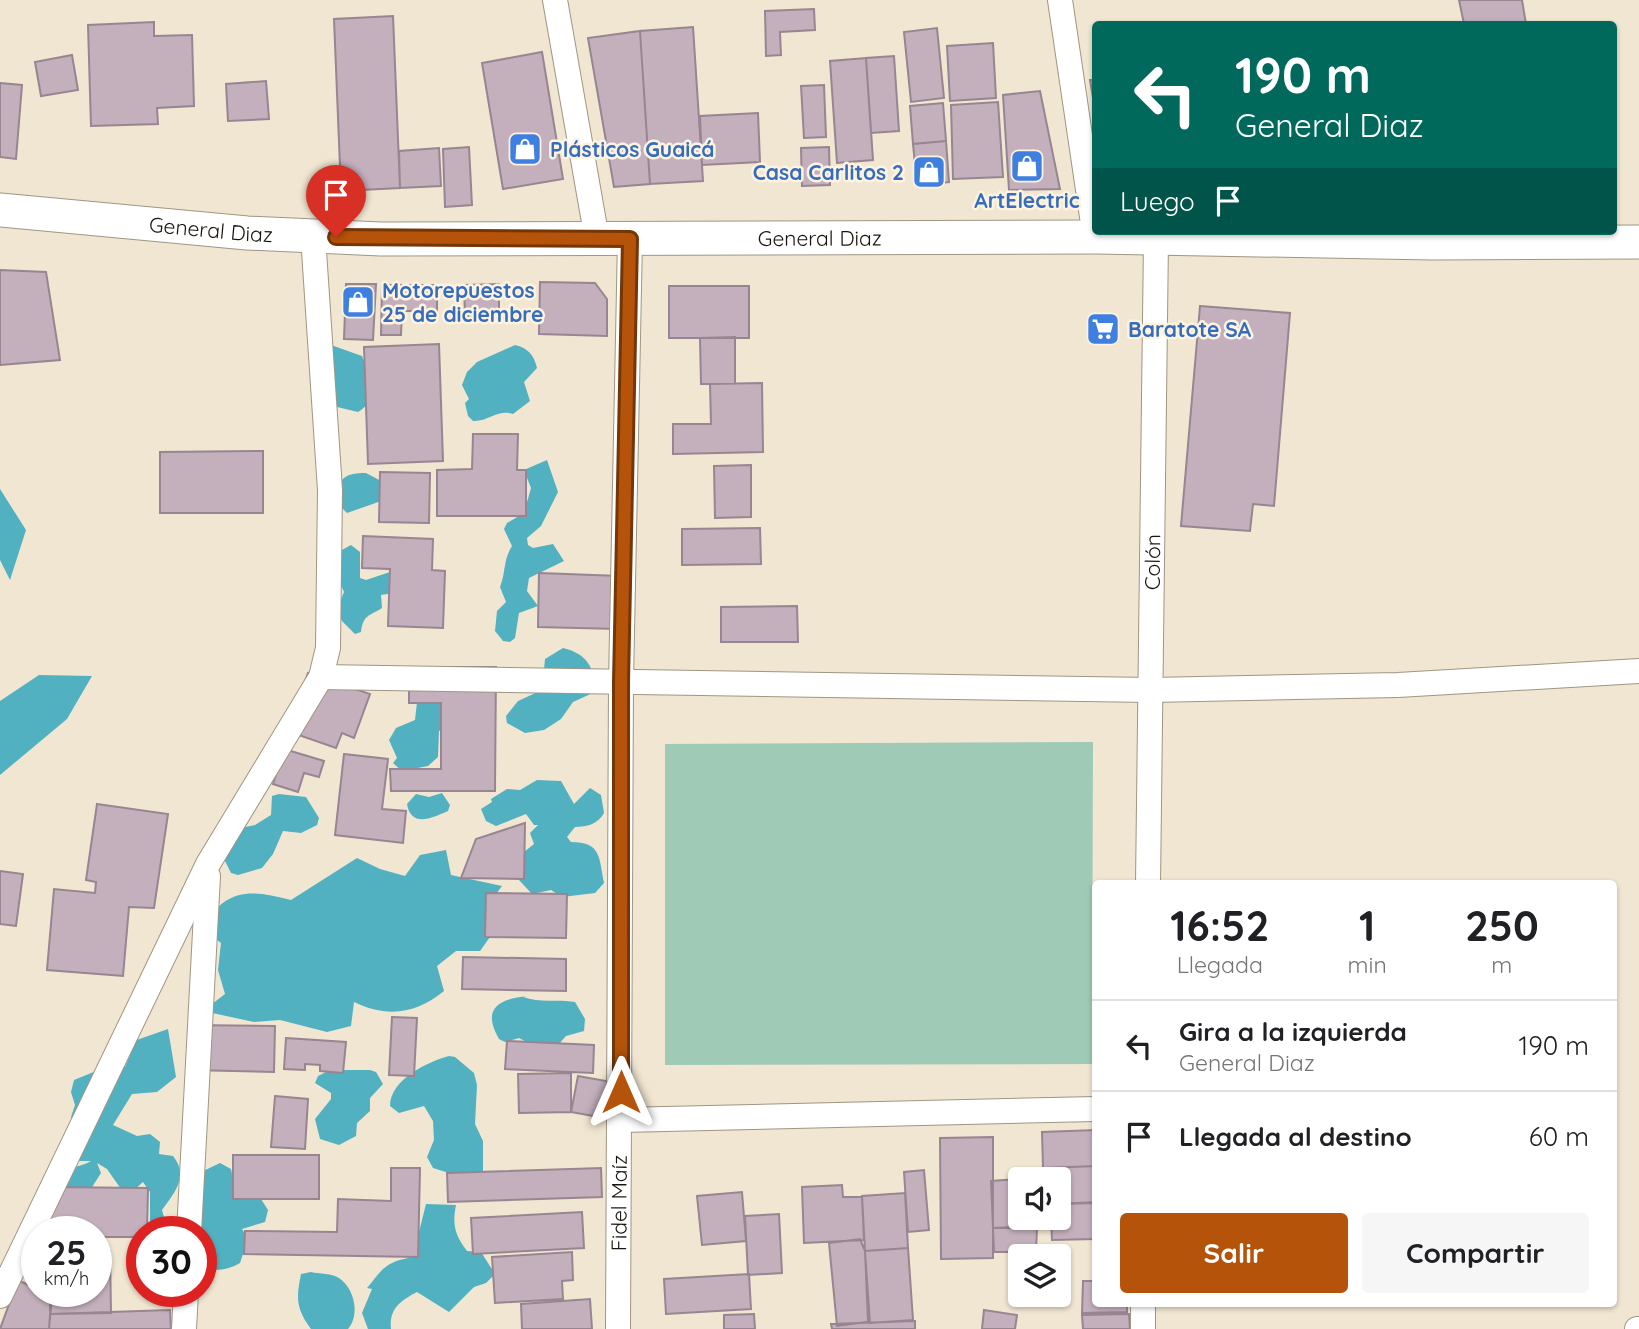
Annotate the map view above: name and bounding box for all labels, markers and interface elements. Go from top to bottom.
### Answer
text: 190 m [1235,44,1371,105]
icon: left [1120,49,1211,140]
text: General Diaz [1235,105,1424,145]
shop icon: Plásticos Guaicá [506,130,544,168]
place label: Plásticos Guaicá [550,136,714,162]
shop icon: ArtElectric [1008,147,1046,185]
shop icon: Casa Carlitos 2 [910,153,948,191]
place label: Casa Carlitos 2 [753,159,904,185]
pin [306,165,366,237]
icon: arrive [317,176,355,214]
icon: arrive [1209,182,1247,220]
text: Luego [1120,185,1195,218]
place label: ArtElectric [974,187,1080,213]
street label: General Diaz [148,211,274,247]
street label: General Diaz [758,225,882,251]
place label: Motorepuestos 25 de diciembre [382,277,543,327]
shop icon: Motorepuestos 25 de diciembre [339,283,377,321]
supermarket icon: Baratote SA [1084,310,1122,348]
place label: Baratote SA [1128,316,1252,342]
street label: Colón [1139,534,1165,590]
text: 16:52 [1170,899,1269,952]
text: 1 [1359,899,1375,952]
text: 250 [1465,899,1539,952]
text: Llegada [1177,950,1263,979]
text: min [1348,950,1387,979]
text: m [1491,950,1512,979]
text: Gira a la izquierda [1179,1015,1407,1048]
icon: left [1120,1027,1158,1065]
text: 190 m [1519,1029,1589,1062]
text: General Diaz [1179,1048,1315,1077]
position arrow [584,1055,658,1129]
icon: arrive [1120,1118,1158,1156]
text: Llegada al destino [1179,1120,1412,1153]
text: 60 m [1529,1120,1589,1153]
street label: Fidel Maíz [605,1155,632,1251]
map controls [1008,1167,1071,1307]
button: sound [1008,1167,1071,1230]
button: Salir [1120,1213,1348,1293]
button: Compartir [1362,1213,1589,1293]
speed limit sign: 30 [126,1216,217,1307]
text: 25 [46,1230,87,1274]
button: layers [1008,1244,1071,1307]
text: km/h [44,1267,89,1290]

